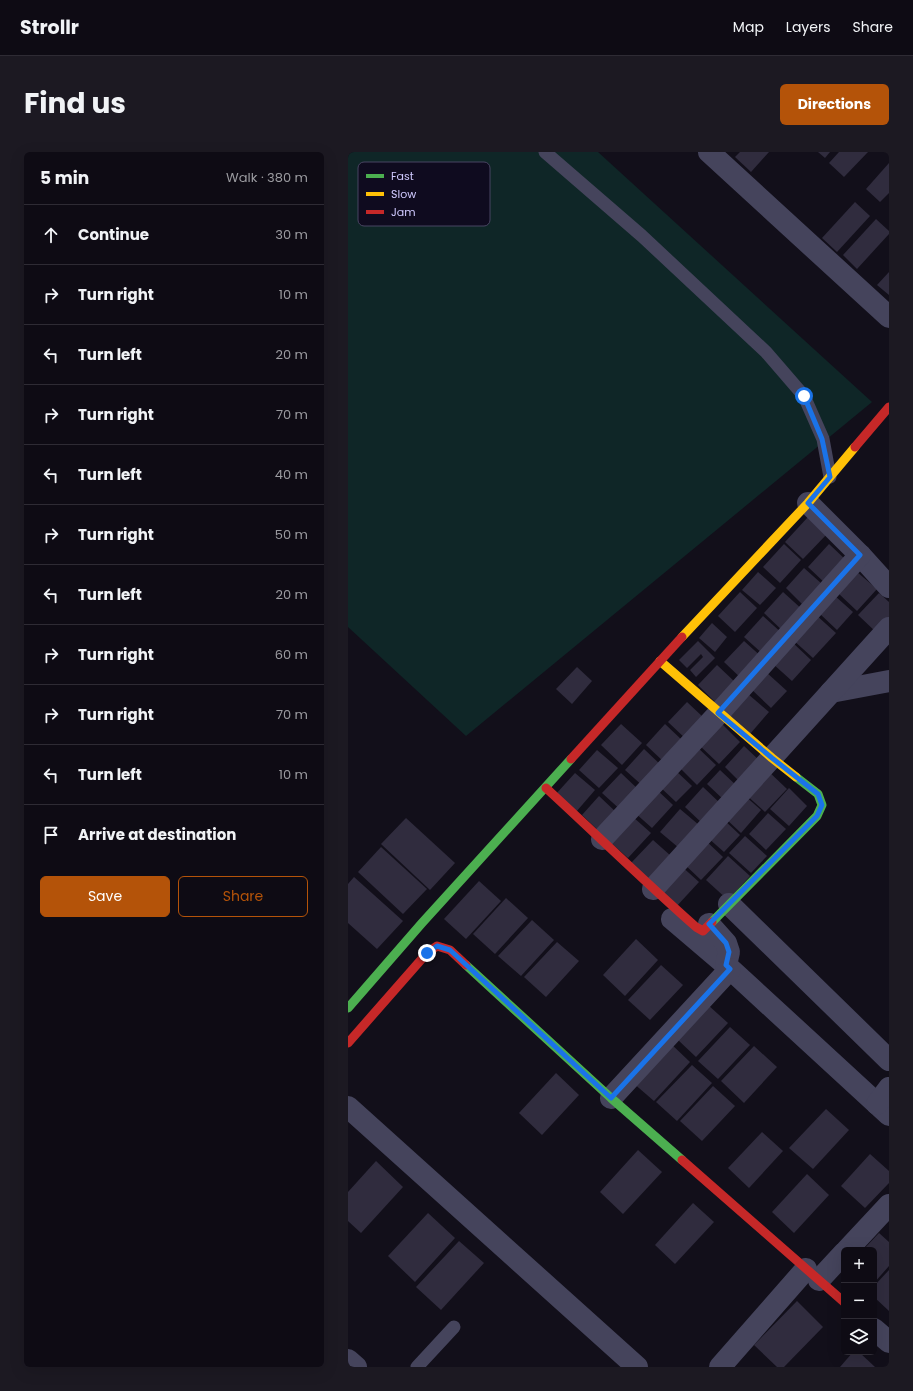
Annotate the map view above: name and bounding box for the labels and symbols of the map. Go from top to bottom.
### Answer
legend [358,162,490,226]
text: Fast [391,168,414,184]
text: Slow [391,186,416,202]
text: Jam [391,204,416,220]
route start [795,387,813,405]
route end [418,944,436,962]

